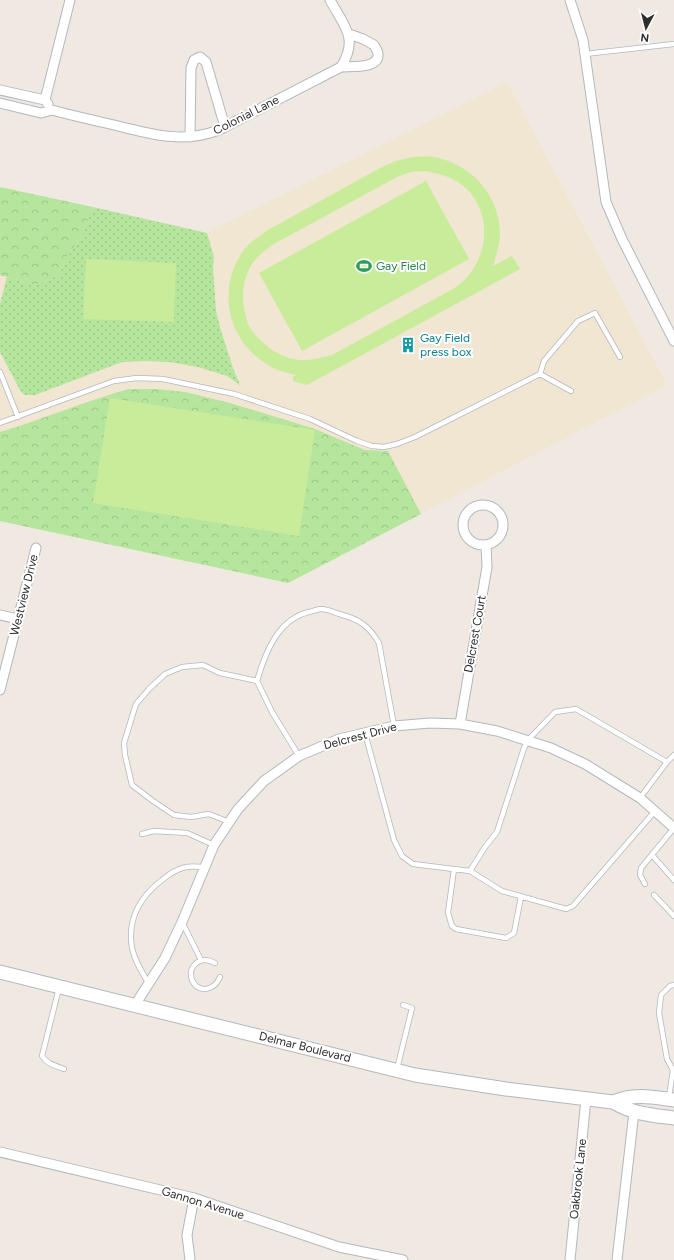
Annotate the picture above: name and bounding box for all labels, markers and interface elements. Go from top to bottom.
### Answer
north arrow [626,8,666,48]
text: N [640,30,650,44]
street label: Colonial Lane [211,92,282,138]
sports icon: Gay Field [355,257,373,275]
place label: Gay Field [376,259,426,273]
place label: Gay Field press box [420,331,472,359]
building icon: Gay Field press box [399,336,417,354]
street label: Westview Drive [7,552,41,637]
street label: Delcrest Court [461,594,489,674]
street label: Delcrest Drive [322,719,399,753]
street label: Delmar Boulevard [258,1029,352,1065]
street label: Oakbrook Lane [567,1138,589,1220]
street label: Gannon Avenue [160,1184,247,1222]

